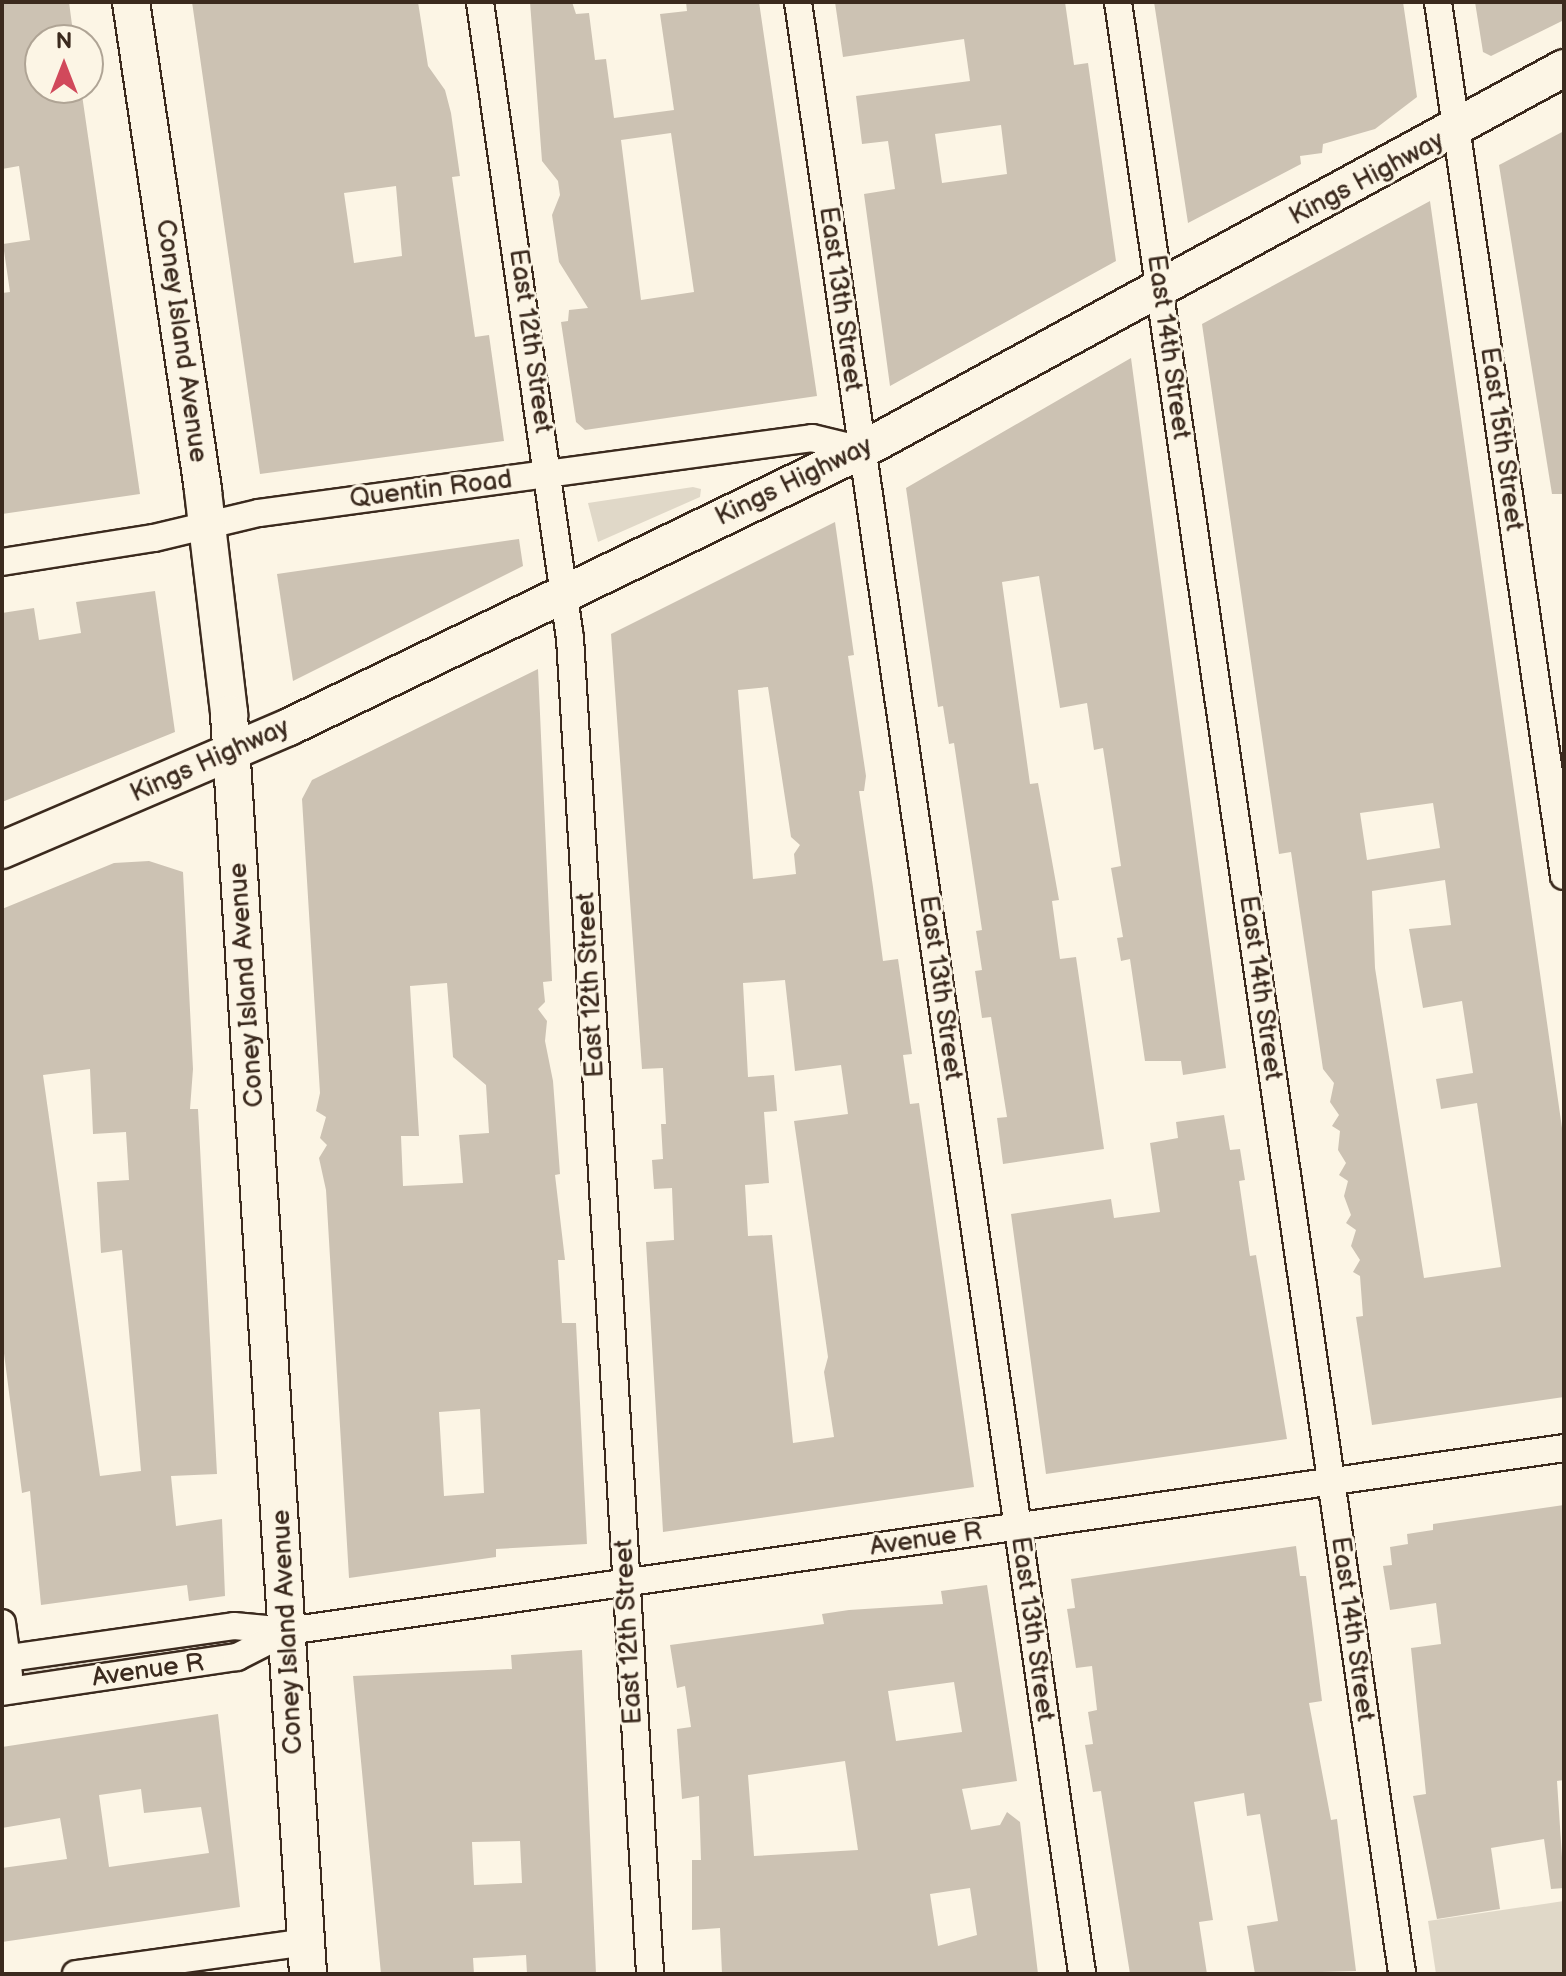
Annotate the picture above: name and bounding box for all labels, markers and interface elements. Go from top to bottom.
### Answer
north arrow [24,24,104,104]
text: N [56,28,72,55]
street label: Kings Highway [1284,125,1450,233]
street label: East 13th Street [812,204,868,394]
street label: Coney Island Avenue [148,217,214,465]
street label: East 12th Street [502,247,558,435]
street label: East 14th Street [1140,253,1196,441]
street label: East 15th Street [1473,345,1529,533]
street label: Kings Highway [711,431,877,533]
street label: Quentin Road [348,465,514,515]
street label: Kings Highway [126,712,294,810]
street label: Coney Island Avenue [223,861,271,1109]
street label: East 12th Street [571,891,611,1079]
street label: East 13th Street [912,893,968,1083]
street label: East 14th Street [1232,894,1288,1082]
street label: Coney Island Avenue [266,1508,310,1756]
street label: Avenue R [868,1517,984,1563]
street label: East 13th Street [1004,1534,1060,1724]
street label: East 14th Street [1324,1535,1380,1723]
street label: East 12th Street [609,1538,649,1726]
street label: Avenue R [90,1648,206,1694]

